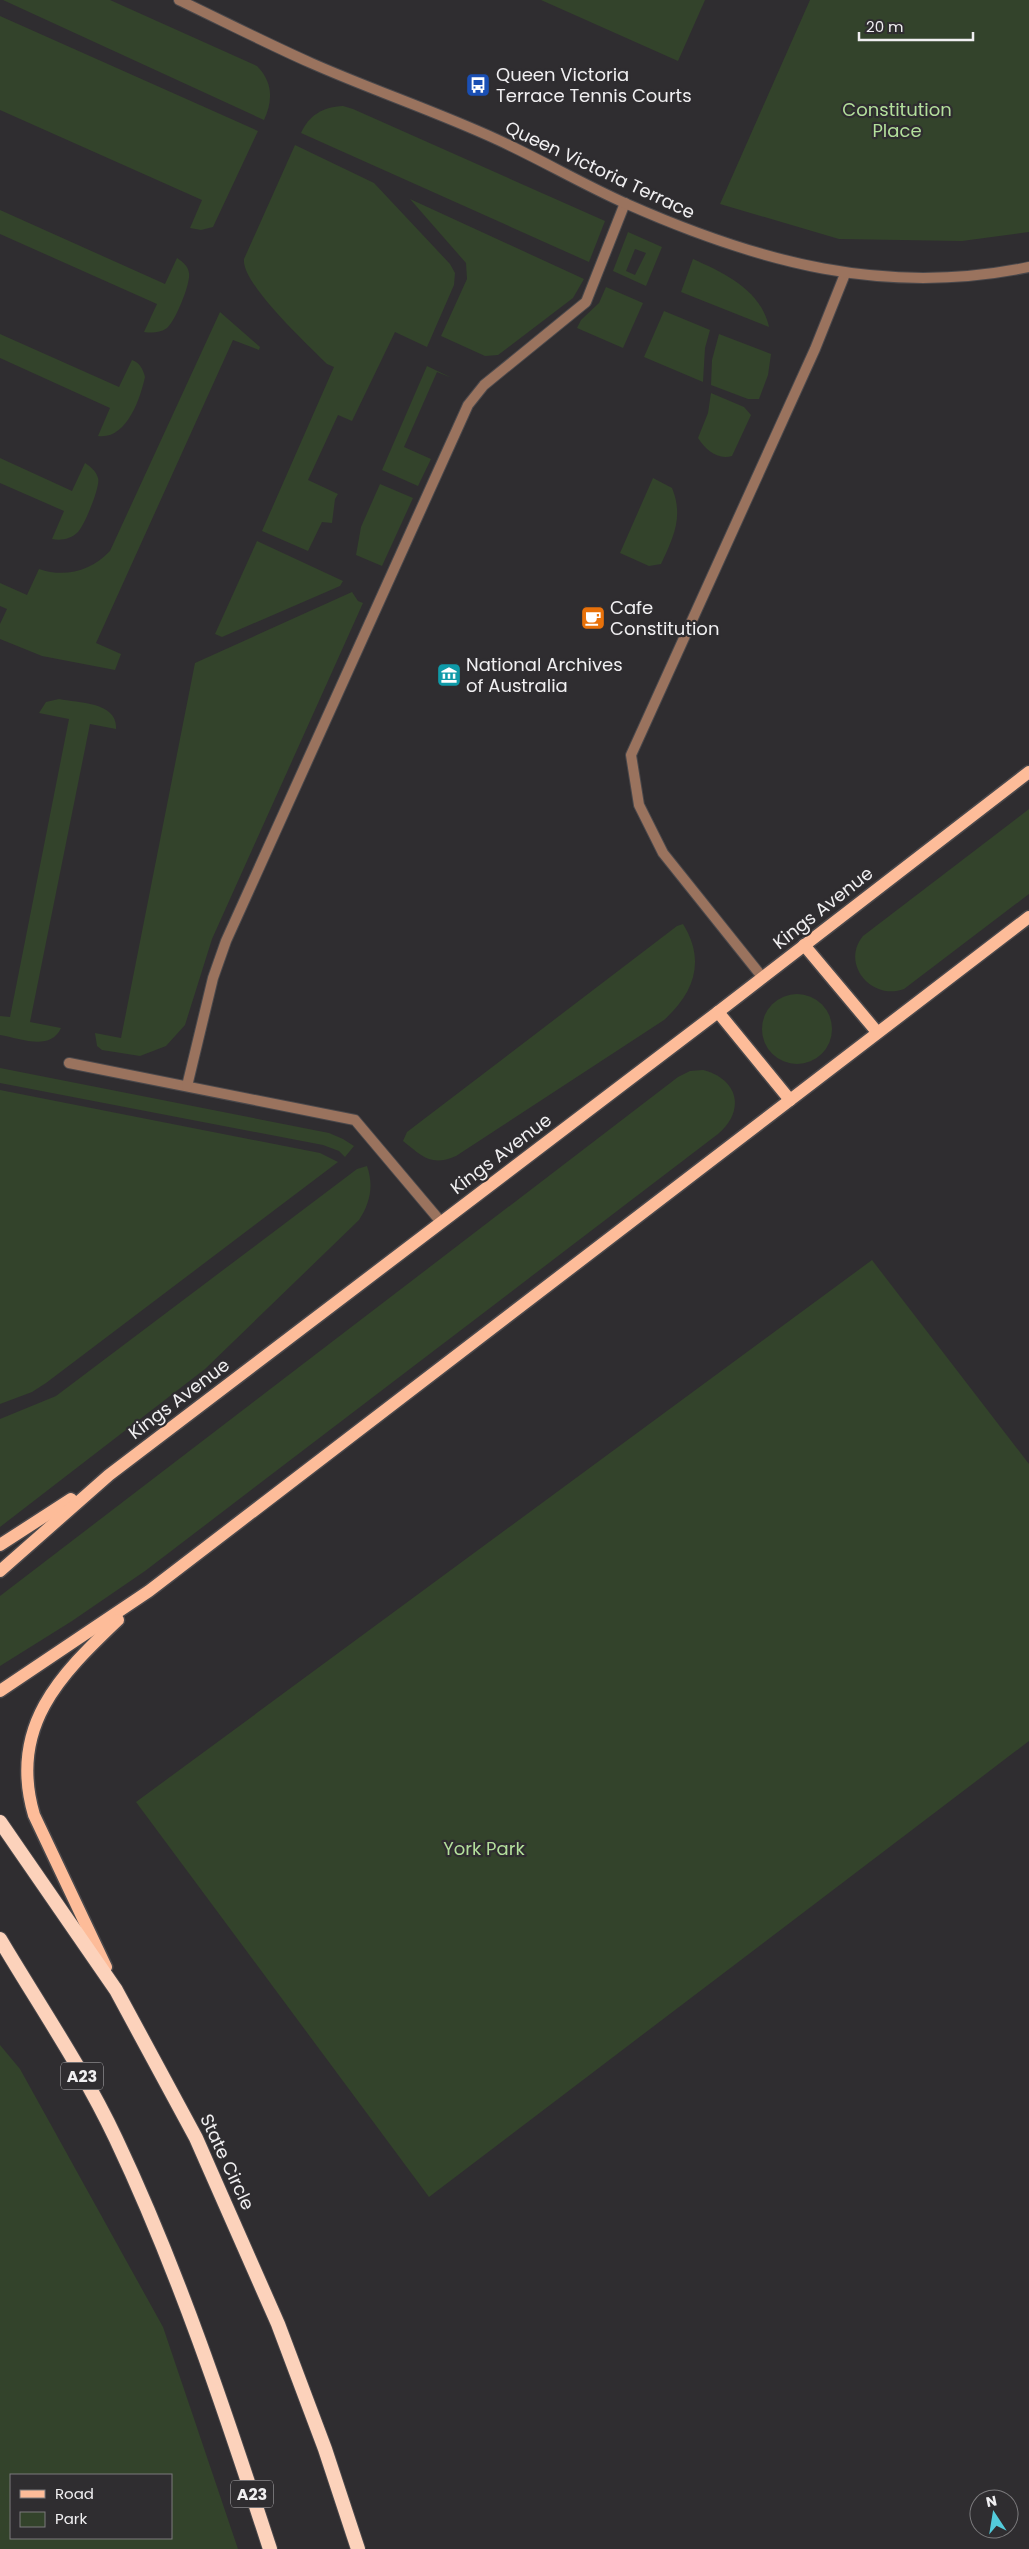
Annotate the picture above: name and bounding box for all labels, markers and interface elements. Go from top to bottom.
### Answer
scale bar [859,10,973,42]
text: 20 m [866,16,904,37]
place label: Queen Victoria Terrace Tennis Courts [496,62,692,108]
bus stop icon: Queen Victoria Terrace Tennis Courts [465,72,491,98]
park label: Constitution Place [842,97,952,143]
street label: Queen Victoria Terrace [501,115,699,225]
place label: Cafe Constitution [610,595,719,641]
cafe icon: Cafe Constitution [580,605,606,631]
place label: National Archives of Australia [466,652,623,698]
museum icon: National Archives of Australia [436,662,462,688]
street label: Kings Avenue [767,861,878,955]
street label: Kings Avenue [445,1107,556,1200]
street label: Kings Avenue [123,1352,234,1445]
park label: York Park [443,1836,525,1861]
road number: A23 [61,2062,103,2090]
street label: State Circle [194,2110,261,2214]
legend [10,2474,172,2539]
road number: A23 [231,2480,273,2508]
text: Road [55,2483,94,2504]
north arrow [969,2489,1019,2539]
text: N [984,2490,999,2512]
text: Park [55,2508,87,2529]

